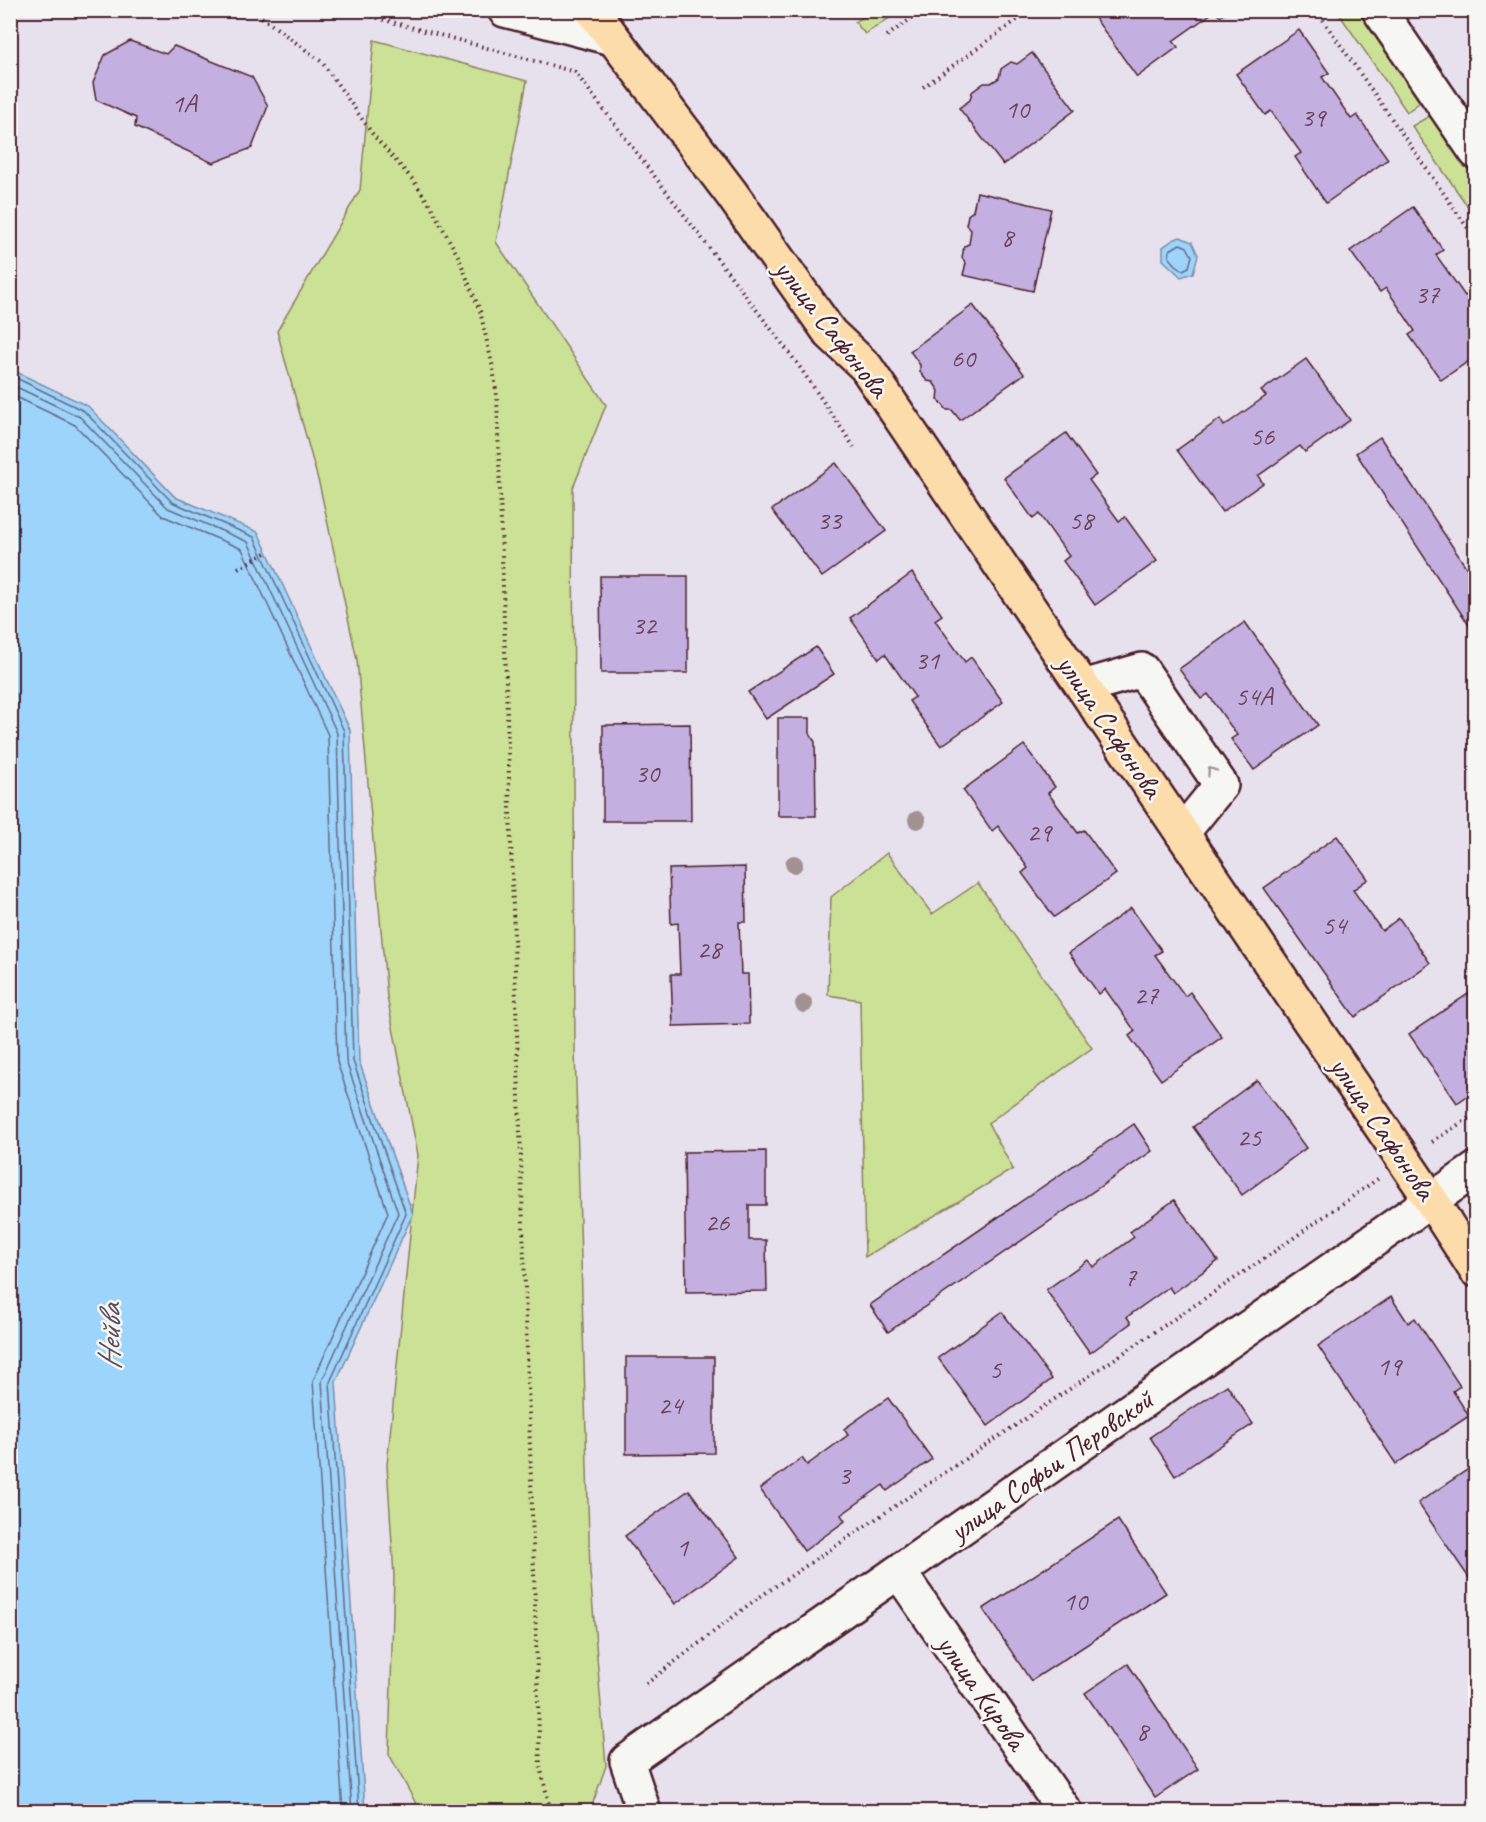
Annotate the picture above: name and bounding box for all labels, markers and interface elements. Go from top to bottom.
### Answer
house number: 1А [171,86,198,120]
house number: 10 [1005,92,1031,126]
house number: 39 [1301,100,1327,134]
house number: 8 [1001,220,1016,254]
street label: улица Сафонова [765,250,899,406]
house number: 37 [1415,277,1441,311]
house number: 60 [951,341,977,375]
house number: 56 [1250,419,1275,453]
house number: 33 [817,503,843,537]
house number: 58 [1069,503,1096,537]
house number: 32 [632,608,658,642]
house number: 31 [915,643,941,677]
street label: улица Сафонова [1047,645,1173,807]
house number: 54А [1235,679,1274,713]
house number: 30 [635,756,661,790]
one-way arrow [1207,766,1218,777]
house number: 29 [1027,815,1053,849]
house number: 54 [1322,908,1349,942]
house number: 28 [697,932,724,966]
house number: 27 [1134,978,1160,1012]
street label: улица Сафонова [1320,1047,1446,1209]
house number: 25 [1237,1120,1263,1154]
house number: 26 [705,1205,730,1239]
house number: 7 [1124,1260,1138,1294]
water label: Нейва [88,1301,131,1370]
house number: 19 [1377,1349,1403,1383]
house number: 5 [989,1352,1003,1386]
street label: улица Софьи Перовской [940,1380,1162,1551]
house number: 24 [658,1388,685,1422]
house number: 3 [838,1458,852,1492]
house number: 1 [676,1530,690,1564]
house number: 10 [1063,1584,1089,1618]
street label: улица Кирова [927,1625,1037,1759]
house number: 8 [1136,1714,1151,1748]

